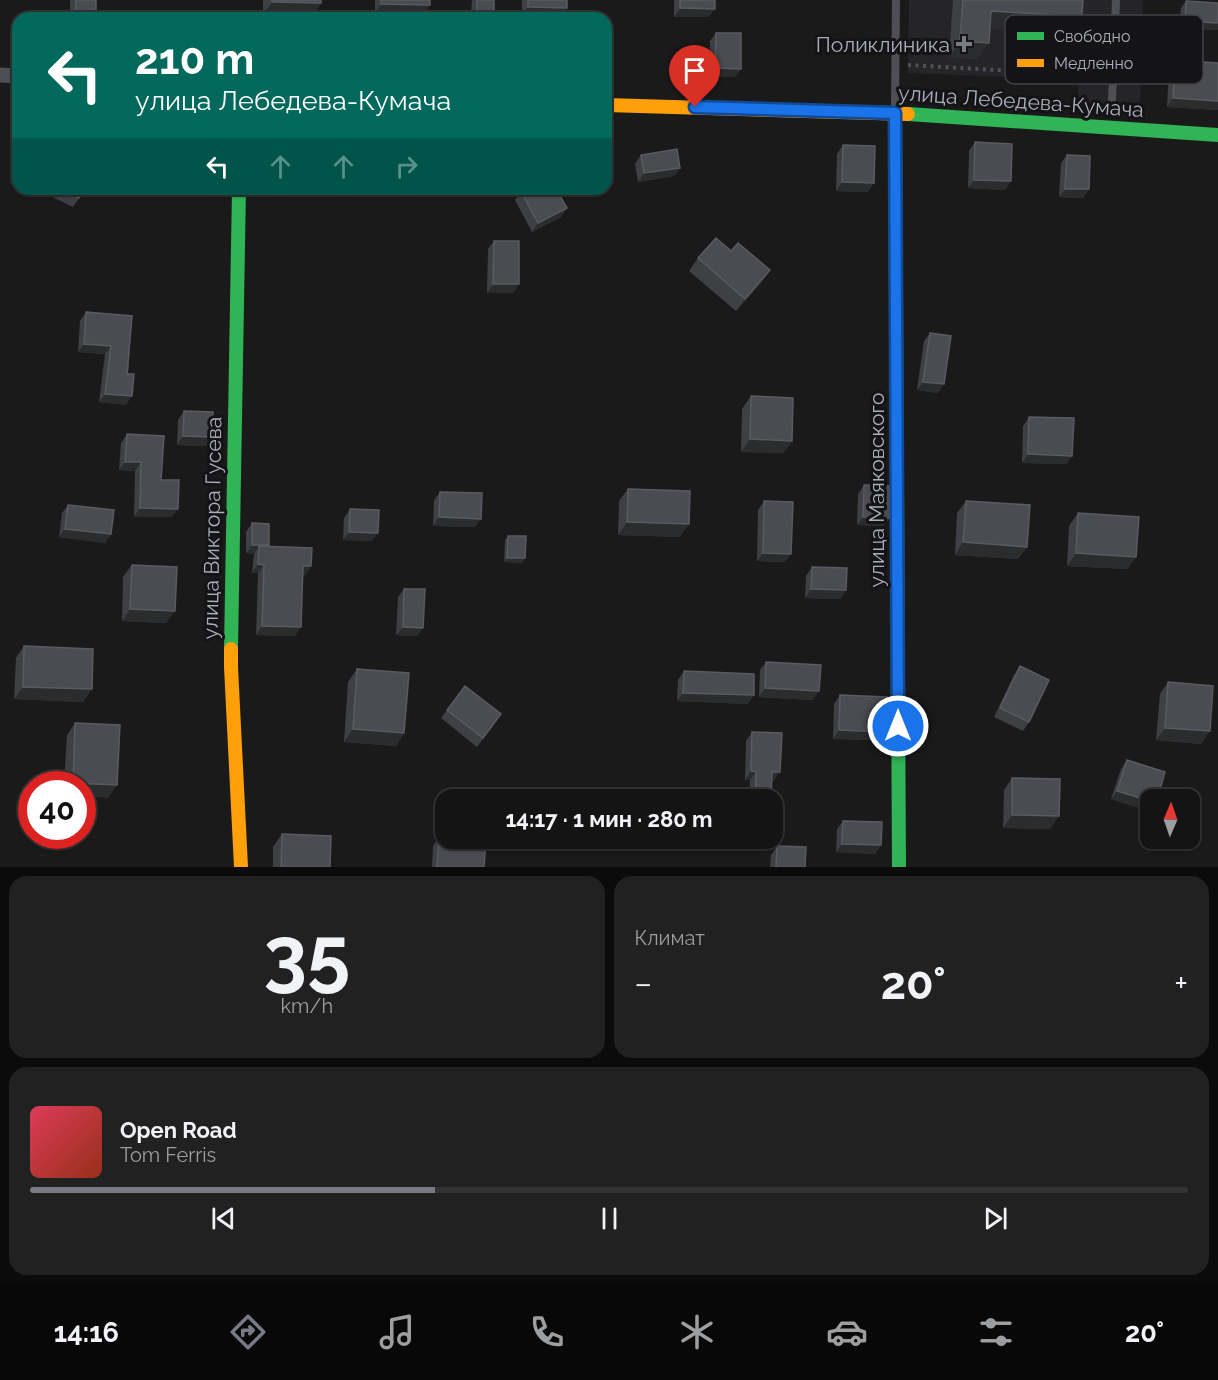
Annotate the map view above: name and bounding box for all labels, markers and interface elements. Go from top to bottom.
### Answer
legend [1005,15,1203,84]
text: Свободно [1054,27,1130,46]
place label: Поликлиника [816,32,950,57]
text: 210 m [135,35,254,84]
marker: Поликлиника [955,35,973,53]
icon: left [36,36,114,114]
pin [669,45,720,107]
icon: arrive [678,54,711,87]
text: Медленно [1054,54,1133,73]
street label: улица Лебедева-Кумача [897,80,1145,122]
text: улица Лебедева-Кумача [135,85,451,116]
icon: left [201,150,234,183]
icon: ahead [264,150,297,183]
icon: ahead [327,150,360,183]
icon: right [390,150,423,183]
street label: улица Маяковского [864,393,889,587]
street label: улица Виктора Гусева [198,416,226,640]
position arrow [866,694,930,758]
speed limit sign: 40 [18,771,96,849]
north arrow [1140,789,1200,849]
map controls [1140,789,1200,849]
text: 14:17 · 1 мин · 280 m [505,806,713,832]
text: 35 [263,909,350,1000]
text: Климат [635,926,705,950]
text: 20° [881,957,946,1010]
text: − [635,964,652,1003]
text: + [1174,964,1188,1003]
text: km/h [280,994,333,1018]
text: Open Road [120,1117,237,1143]
text: Tom Ferris [120,1143,216,1167]
icon: previous [207,1202,240,1235]
icon: pause [593,1202,626,1235]
icon: next [979,1202,1012,1235]
icon: directions [227,1311,269,1353]
icon: music [376,1311,418,1353]
icon: phone [526,1311,568,1353]
icon: climate [676,1311,718,1353]
icon: car [826,1311,868,1353]
icon: filters [975,1311,1017,1353]
text: 14:16 [54,1317,119,1348]
text: 20° [1125,1317,1164,1348]

